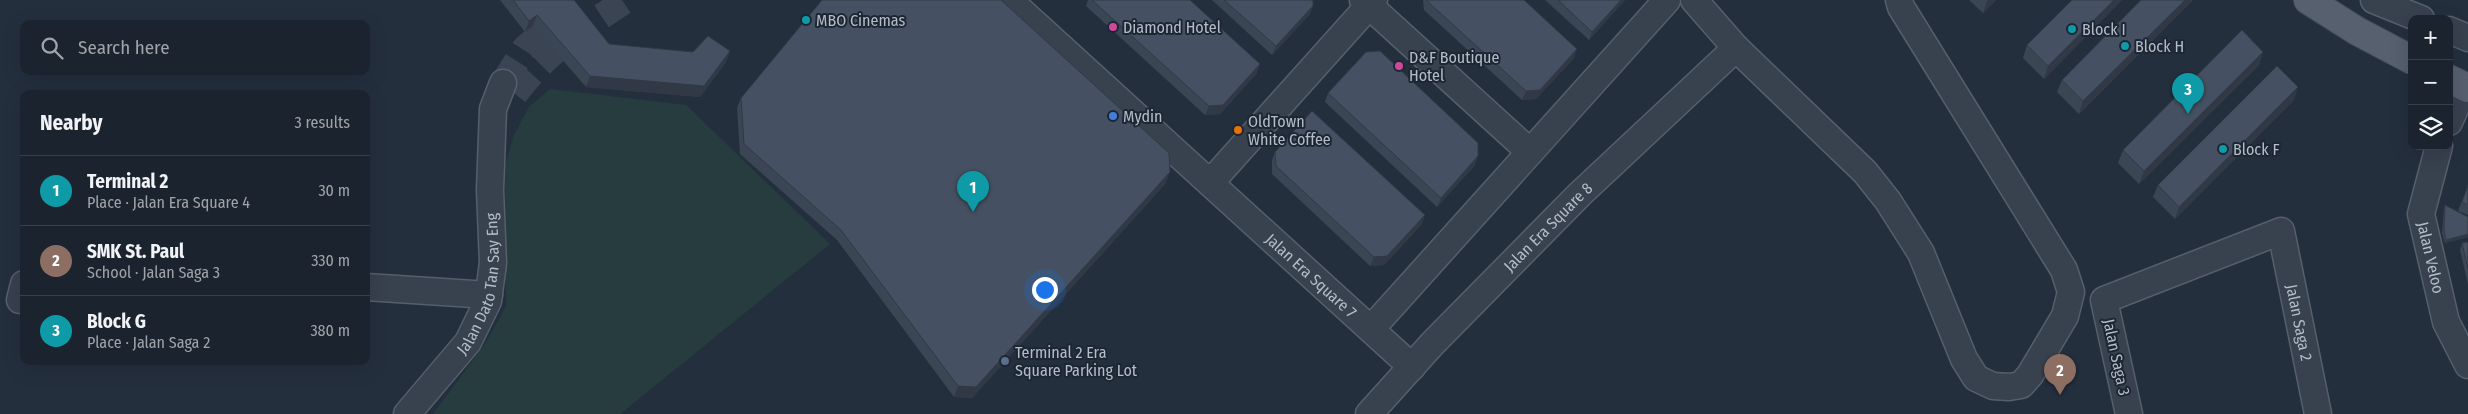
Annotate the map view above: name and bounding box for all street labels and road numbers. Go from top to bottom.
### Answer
street label: Jalan Era Square 8 [1500,179,1596,276]
street label: Jalan Dato Tan Say Eng [453,212,503,358]
street label: Jalan Veloo [2413,220,2448,295]
street label: Jalan Era Square 7 [1262,230,1361,322]
street label: Jalan Saga 2 [2282,283,2316,363]
street label: Jalan Saga 3 [2099,317,2134,397]

